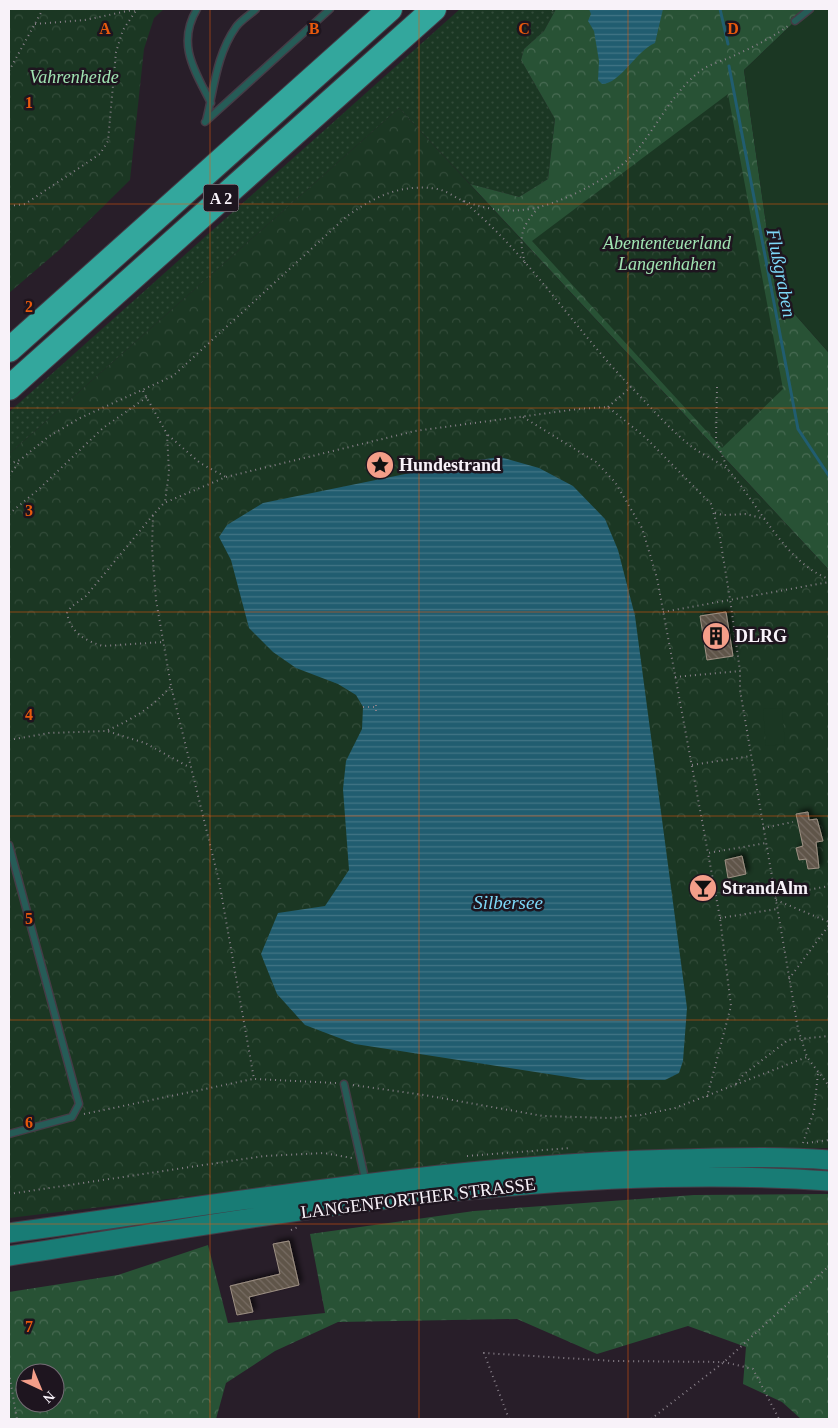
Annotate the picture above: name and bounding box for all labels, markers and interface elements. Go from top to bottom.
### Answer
text: A [99,20,111,37]
text: B [309,20,320,37]
text: C [518,20,530,37]
text: D [727,20,739,37]
park label: Vahrenheide [29,67,119,87]
text: 1 [25,94,33,111]
road number: A 2 [204,184,238,212]
water label: Flußgraben [762,226,800,319]
park label: Abententeuerland Langenhahen [602,233,732,274]
text: 2 [25,298,33,315]
place icon: Hundestrand [365,450,395,480]
place label: Hundestrand [399,455,501,475]
text: 3 [25,502,33,519]
building icon: DLRG [701,621,731,651]
place label: DLRG [735,626,787,646]
text: 4 [25,706,33,723]
bar icon: StrandAlm [688,873,718,903]
place label: StrandAlm [722,878,808,898]
water label: Silbersee [473,892,543,913]
text: 5 [25,910,33,927]
text: 6 [25,1114,33,1131]
street label: LANGENFORTHER STRASSE [299,1174,537,1222]
text: 7 [25,1318,33,1335]
north arrow [15,1363,65,1413]
text: N [40,1388,58,1406]

